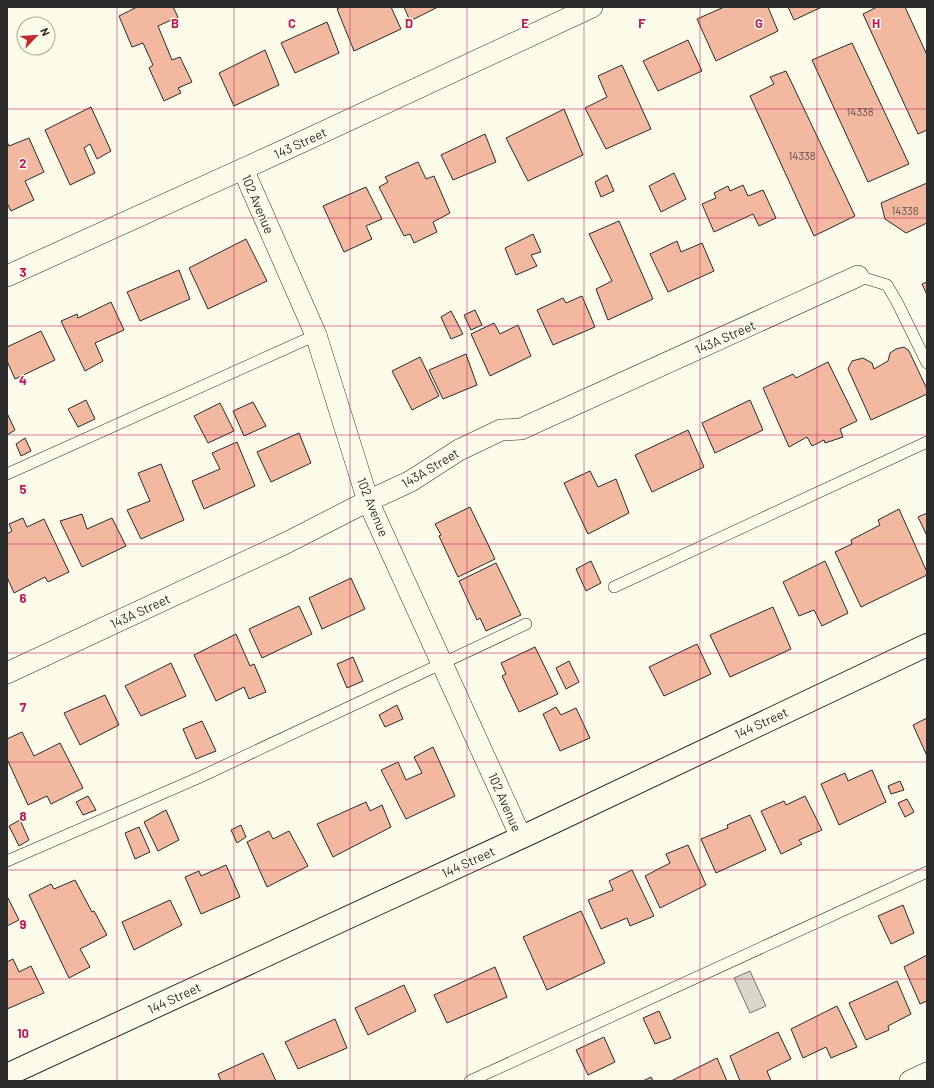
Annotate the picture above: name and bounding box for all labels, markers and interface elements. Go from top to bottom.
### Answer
text: B [171,15,179,31]
text: C [288,15,296,31]
text: D [405,15,413,31]
text: E [521,15,529,31]
text: F [638,15,646,31]
text: G [755,15,763,31]
text: H [872,15,880,31]
north arrow [16,16,56,56]
text: N [38,25,53,38]
house number: 14338 [847,105,874,118]
street label: 143 Street [271,124,329,162]
house number: 14338 [789,149,816,162]
text: 2 [19,155,27,171]
street label: 102 Avenue [238,172,278,236]
house number: 14338 [892,204,919,217]
text: 3 [19,264,27,280]
street label: 143A Street [692,317,758,357]
text: 4 [19,372,27,388]
street label: 143A Street [398,445,462,491]
street label: 102 Avenue [354,475,392,539]
text: 5 [19,481,27,497]
text: 6 [20,590,27,606]
street label: 143A Street [107,590,173,632]
text: 7 [20,699,27,715]
street label: 144 Street [732,704,790,742]
street label: 102 Avenue [485,770,525,834]
text: 8 [19,808,27,824]
street label: 144 Street [439,843,497,881]
text: 9 [20,916,27,932]
street label: 144 Street [145,979,203,1017]
text: 10 [17,1025,29,1041]

